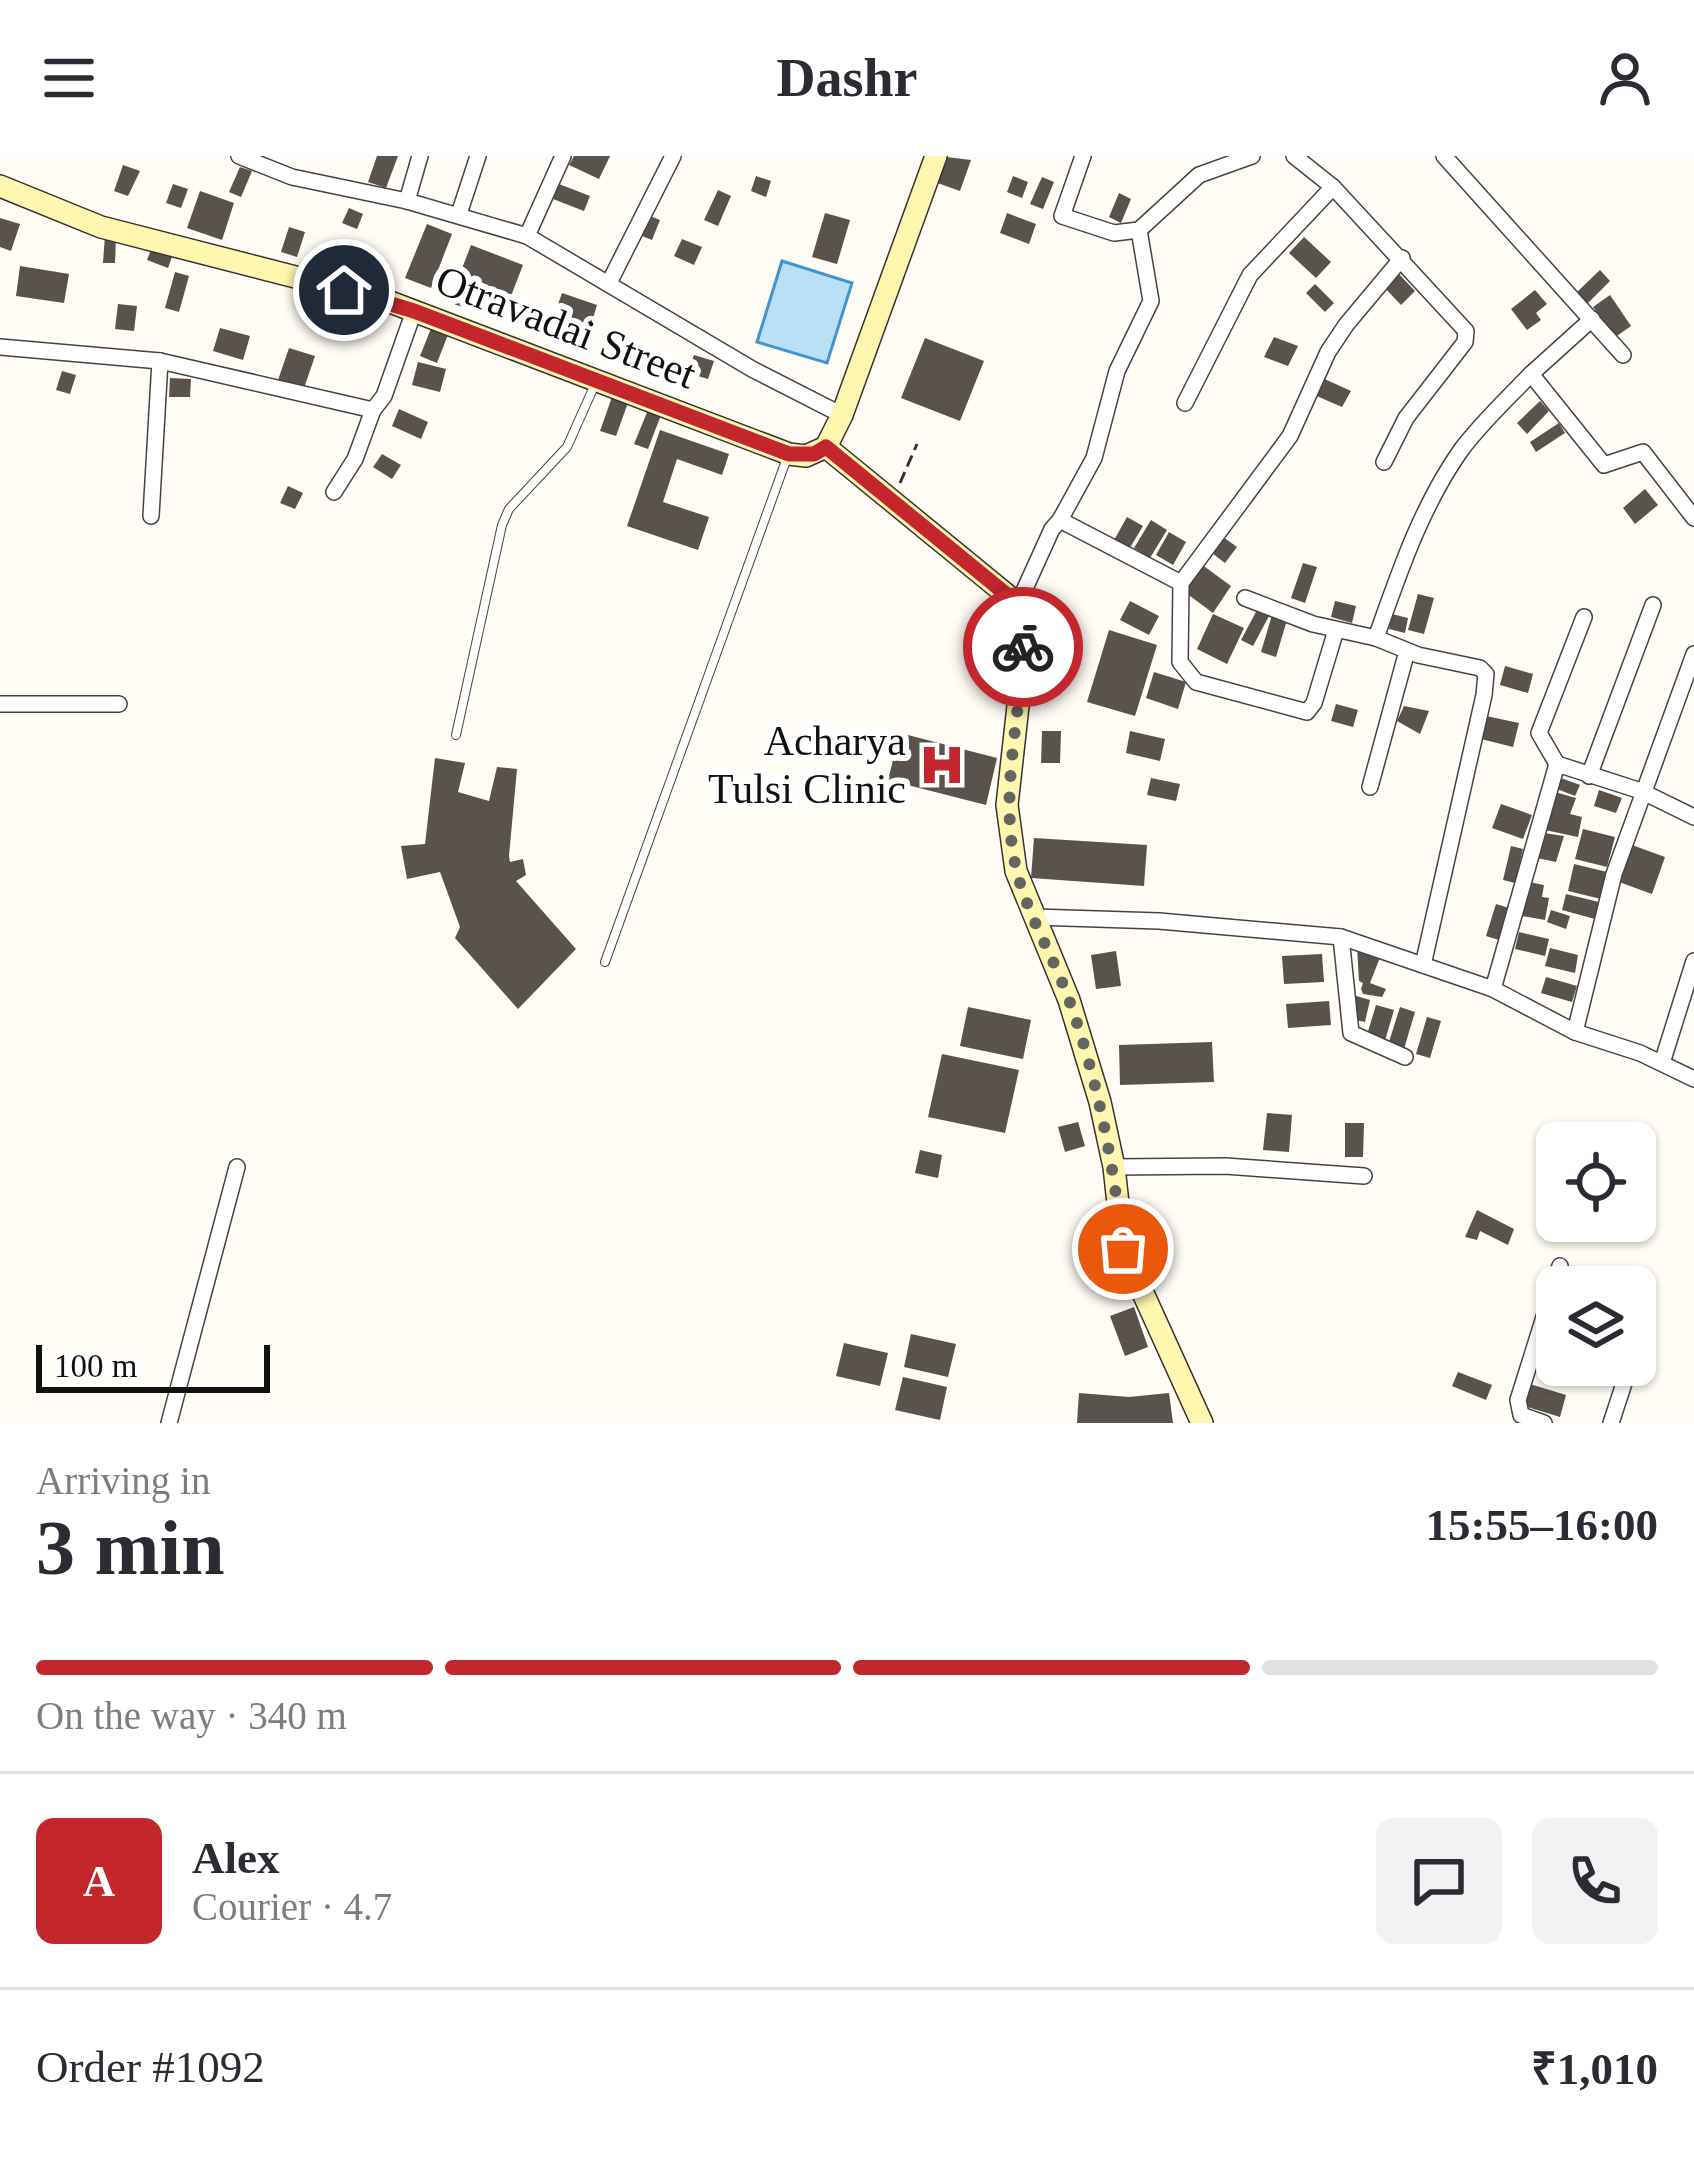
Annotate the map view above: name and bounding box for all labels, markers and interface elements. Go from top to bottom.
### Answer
icon: menu [36,45,102,111]
icon: person [1592,45,1658,111]
text: Dashr [776,48,918,108]
pin [293,239,395,341]
street label: Otravadai Street [430,256,702,398]
icon: home [311,257,377,323]
courier [963,587,1083,707]
icon: bike [990,614,1056,680]
place label: Acharya Tulsi Clinic [708,718,906,812]
hospital icon: Acharya Tulsi Clinic [917,740,967,790]
map controls [1536,1122,1656,1386]
button: locate [1536,1122,1656,1242]
pin [1072,1198,1174,1300]
icon: bag [1090,1216,1156,1282]
button: layers [1536,1266,1656,1386]
scale bar [36,1339,270,1392]
text: 100 m [54,1348,137,1384]
text: Arriving in [36,1459,210,1502]
text: 15:55–16:00 [1426,1500,1658,1550]
text: 3 min [36,1504,225,1591]
text: On the way · 340 m [36,1694,347,1737]
button: chat [1376,1818,1502,1944]
button: phone [1532,1818,1658,1944]
text: Alex [192,1833,279,1883]
text: A [83,1856,115,1906]
text: Courier · 4.7 [192,1885,392,1928]
text: Order #1092 [36,2042,265,2092]
text: ₹1,010 [1531,2044,1658,2094]

